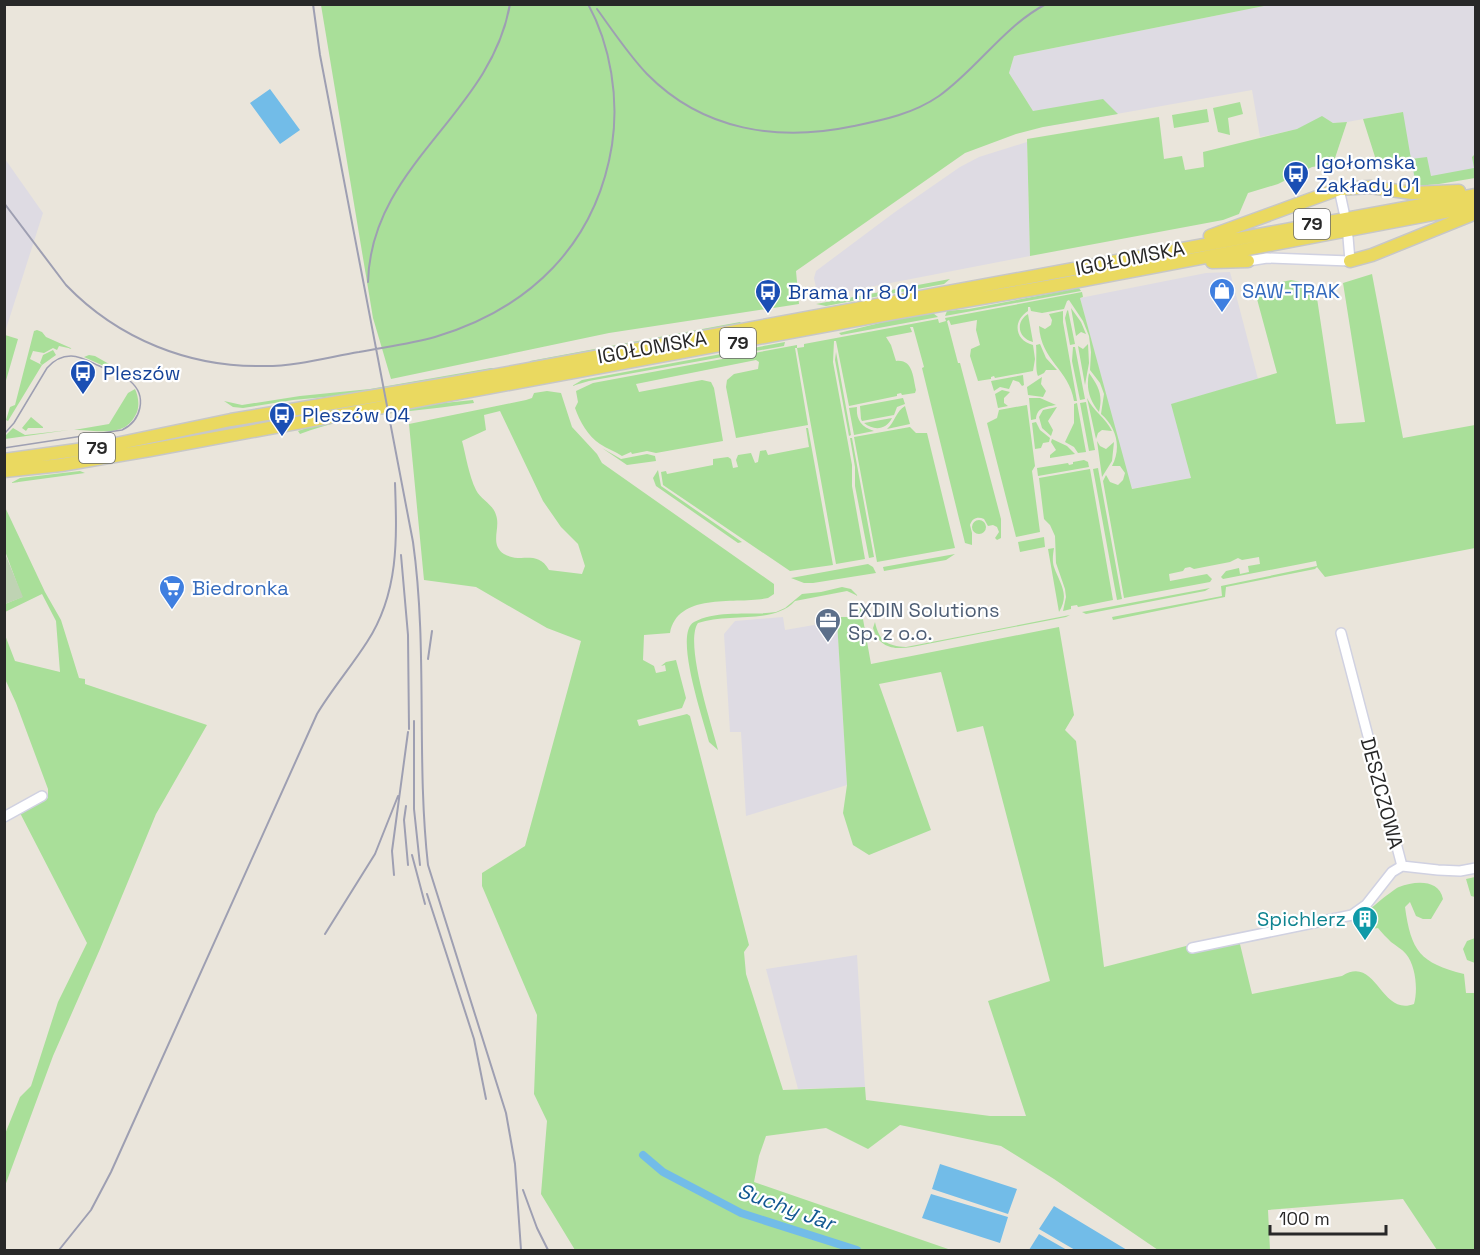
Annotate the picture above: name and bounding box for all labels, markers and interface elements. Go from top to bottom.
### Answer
place label: Igołomska Zakłady 01 [1316,149,1420,198]
bus stop icon: Igołomska Zakłady 01 [1281,159,1311,197]
road number: 79 [1294,209,1330,239]
street label: IGOŁOMSKA [1073,235,1187,281]
shop icon: SAW-TRAK [1207,276,1237,314]
bus stop icon: Brama nr 8 01 [753,277,783,315]
place label: SAW-TRAK [1242,278,1340,304]
place label: Brama nr 8 01 [788,279,917,305]
street label: IGOŁOMSKA [595,325,709,369]
road number: 79 [720,328,756,358]
bus stop icon: Pleszów [68,358,98,396]
place label: Pleszów [103,360,181,386]
bus stop icon: Pleszów 04 [267,400,297,438]
place label: Pleszów 04 [302,402,410,428]
road number: 79 [79,433,115,463]
supermarket icon: Biedronka [157,573,187,611]
place label: Biedronka [192,575,289,601]
place label: EXDIN Solutions Sp. z o.o. [848,597,1000,646]
office icon: EXDIN Solutions Sp. z o.o. [813,606,843,644]
street label: DESZCZOWA [1355,734,1410,852]
building icon: Spichlerz [1350,904,1380,942]
place label: Spichlerz [1257,906,1346,932]
water label: Suchy Jar [734,1177,840,1237]
scale bar [1270,1198,1386,1236]
text: 100 m [1279,1207,1330,1230]

